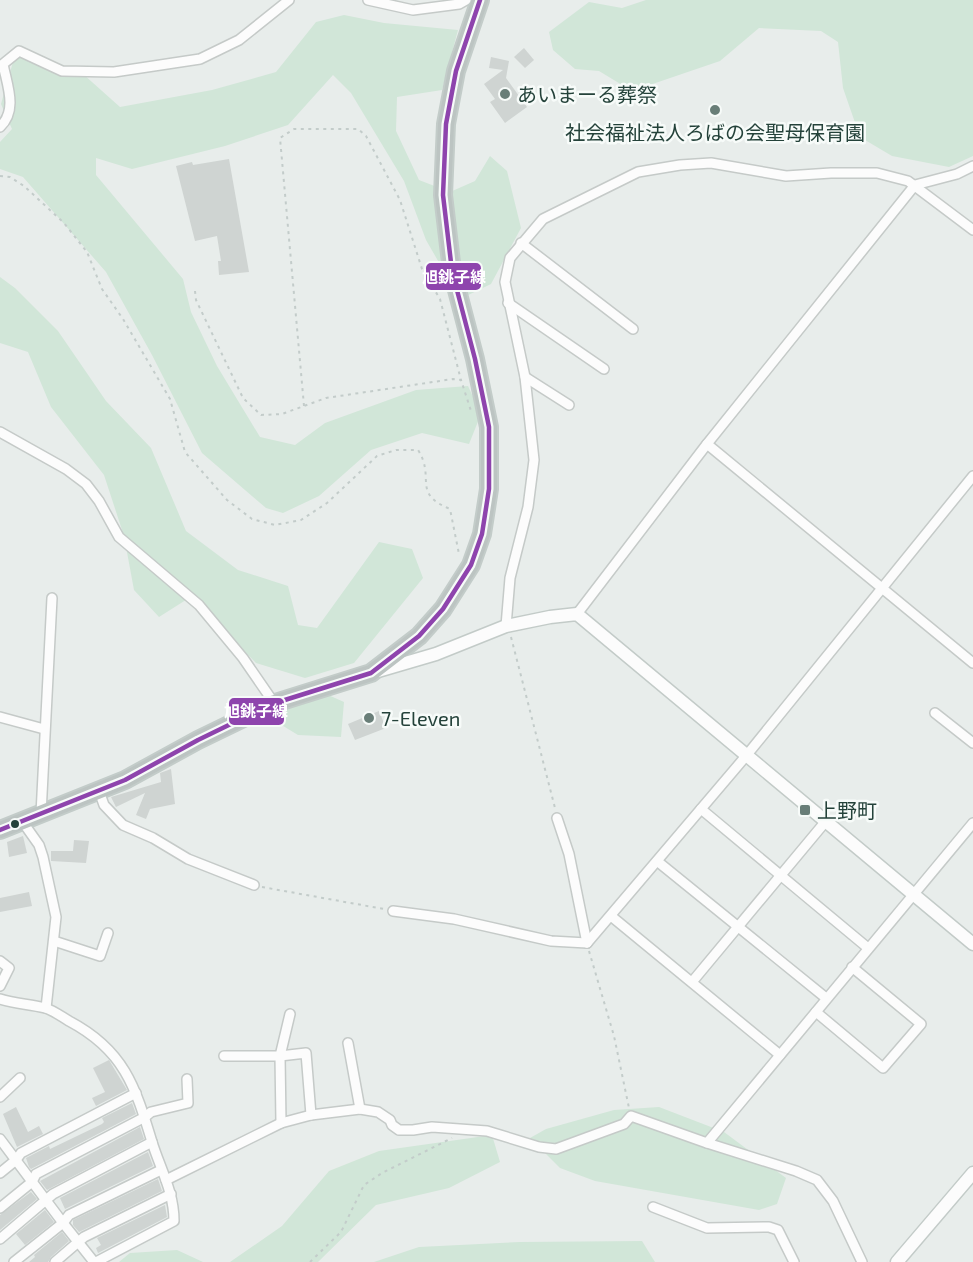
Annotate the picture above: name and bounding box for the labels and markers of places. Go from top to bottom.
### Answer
place label: あいまーる葬祭 [517,82,657,106]
marker: あいまーる葬祭 [498,87,512,101]
marker: 社会福祉法人ろばの会聖母保育園 [708,103,722,117]
place label: 社会福祉法人ろばの会聖母保育園 [565,120,865,144]
place label: 7-Eleven [381,706,460,730]
marker: 7-Eleven [362,711,376,725]
place label: 上野町 [817,798,877,822]
marker: 上野町 [798,803,812,817]
unlabelled marker [9,818,21,830]

